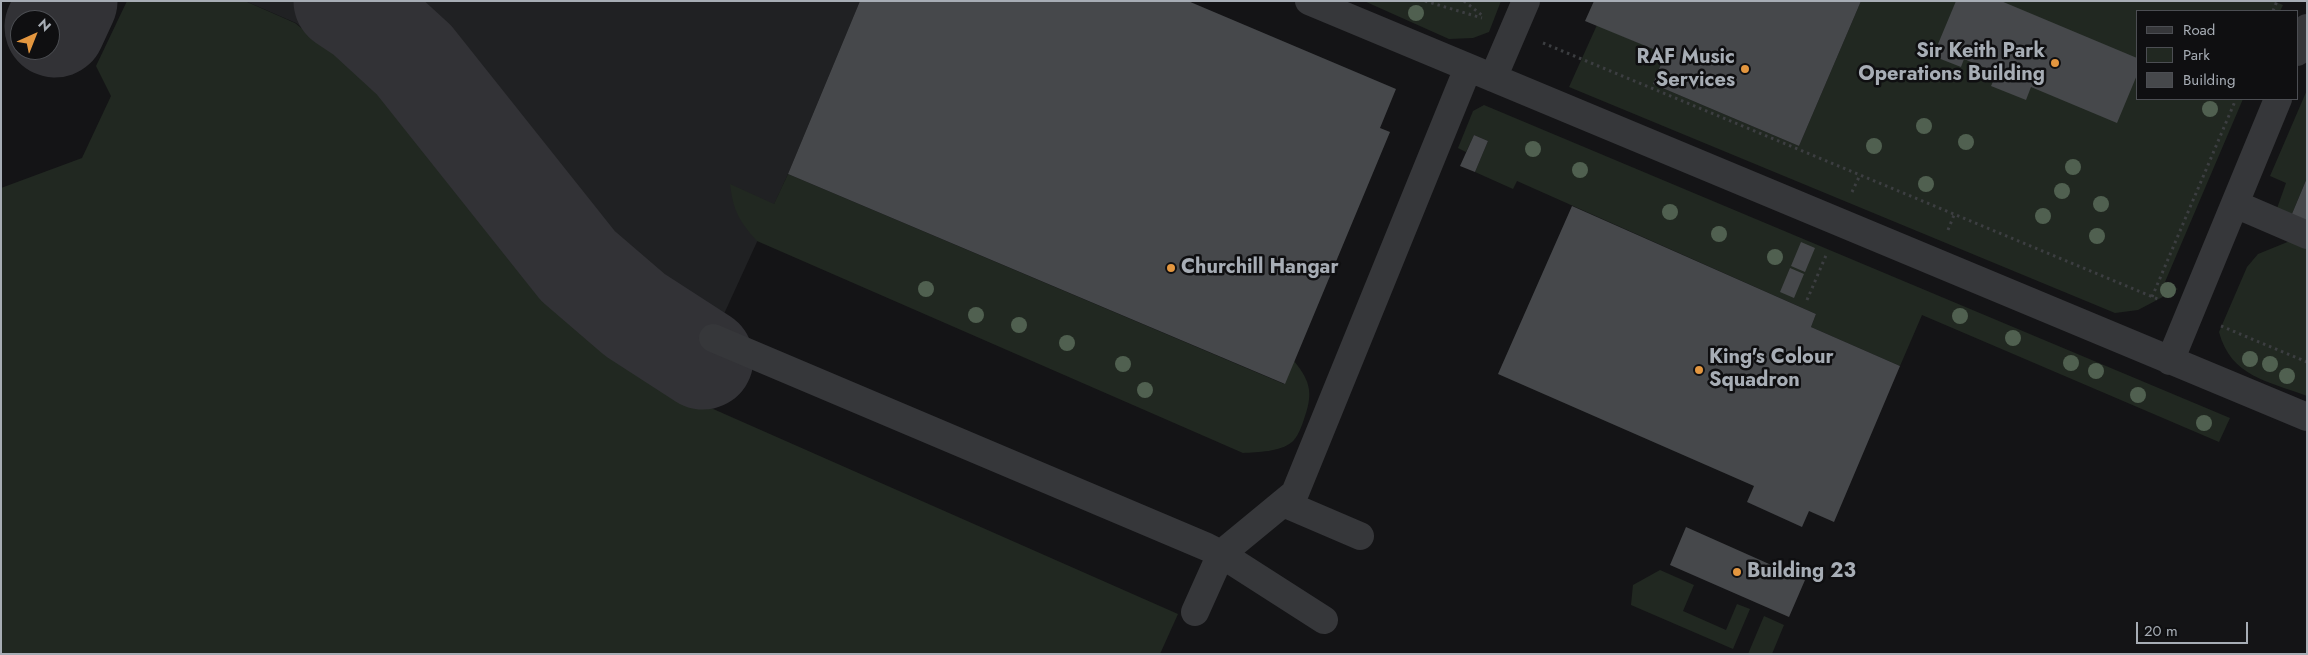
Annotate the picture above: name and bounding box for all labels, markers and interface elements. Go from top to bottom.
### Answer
north arrow [10,10,60,60]
legend [2136,10,2298,100]
text: N [34,14,56,36]
text: Road [2183,19,2215,41]
place label: Sir Keith Park Operations Building [1858,40,2045,87]
text: Park [2183,44,2210,66]
place label: RAF Music Services [1636,46,1735,93]
marker: Sir Keith Park Operations Building [2049,57,2061,69]
marker: RAF Music Services [1739,63,1751,75]
text: Building [2183,69,2235,91]
place label: Churchill Hangar [1181,256,1339,280]
marker: Churchill Hangar [1165,262,1177,274]
place label: King's Colour Squadron [1709,346,1834,393]
marker: King's Colour Squadron [1693,364,1705,376]
place label: Building 23 [1747,560,1856,584]
marker: Building 23 [1731,566,1743,578]
scale bar [2138,612,2250,644]
text: 20 m [2144,620,2178,642]

